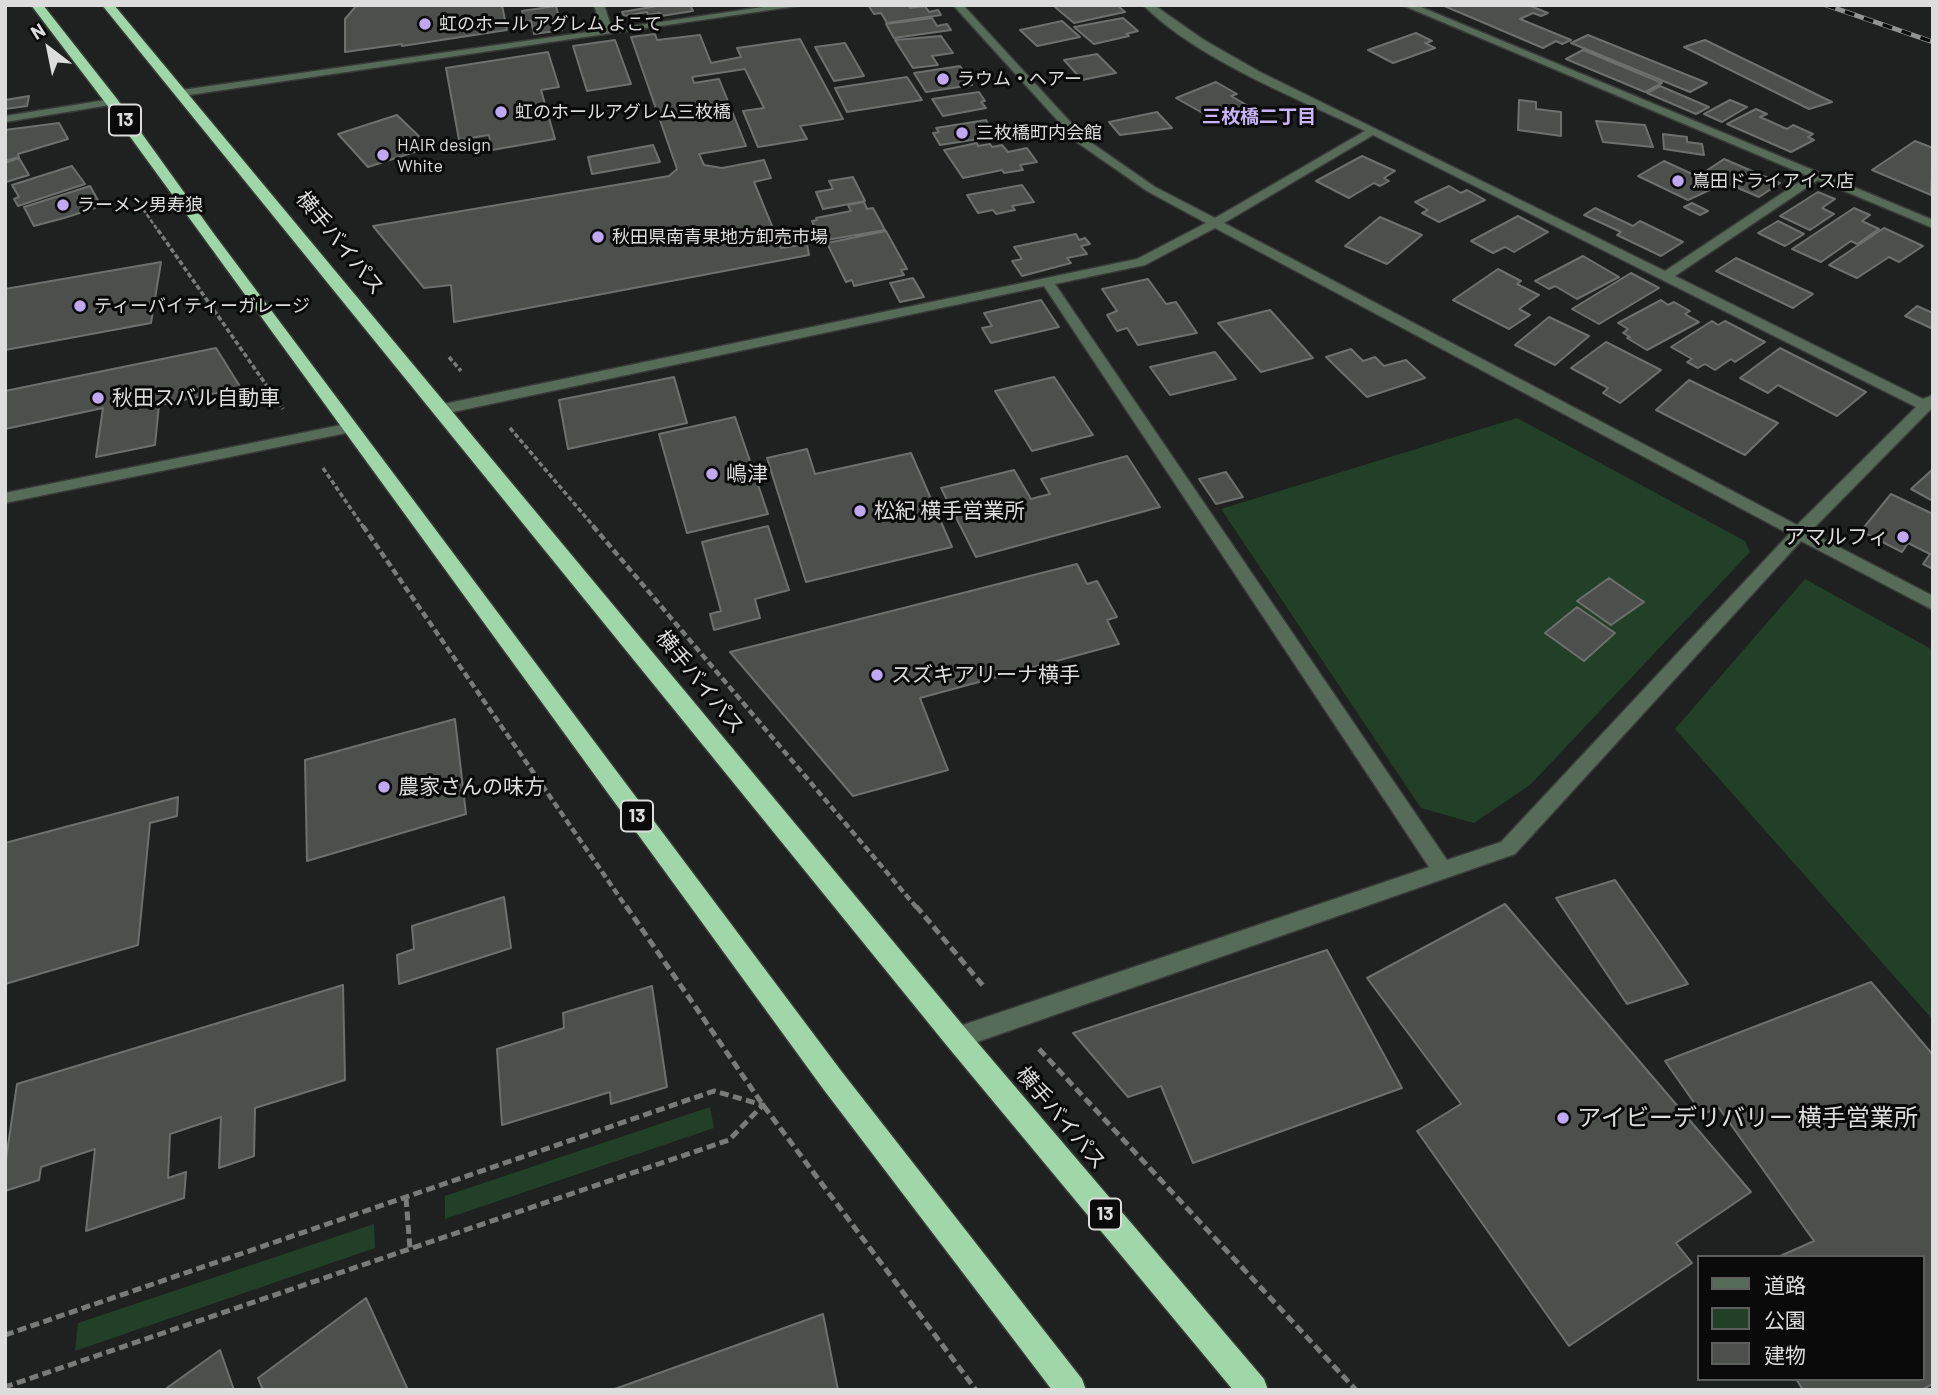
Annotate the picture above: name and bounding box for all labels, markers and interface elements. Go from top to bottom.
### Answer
place label: 虹のホール アグレム よこて [439,13,662,35]
north arrow [14,14,84,84]
marker: 虹のホール アグレム よこて [417,16,433,32]
text: N [26,18,49,44]
place label: ラウム・ヘアー [957,68,1082,90]
marker: ラウム・ヘアー [935,71,951,87]
place label: 虹のホールアグレム三枚橋 [515,101,731,123]
road number: 13 [109,104,141,136]
marker: 虹のホールアグレム三枚橋 [493,104,509,120]
district label: 三枚橋二丁目 [1202,106,1316,128]
place label: 三枚橋町内会館 [976,122,1102,144]
marker: 三枚橋町内会館 [954,125,970,141]
place label: HAIR design White [397,134,491,176]
marker: HAIR design White [375,147,391,163]
place label: 嶌田ドライアイス店 [1692,170,1854,192]
marker: 嶌田ドライアイス店 [1670,173,1686,189]
street label: 横手バイパス [291,186,389,300]
place label: ラーメン男寿狼 [77,194,203,216]
marker: ラーメン男寿狼 [55,197,71,213]
place label: 秋田県南青果地方卸売市場 [612,226,828,248]
marker: 秋田県南青果地方卸売市場 [590,229,606,245]
place label: ティーバイティーガレージ [94,295,310,317]
marker: ティーバイティーガレージ [72,298,88,314]
place label: 秋田スバル自動車 [112,385,280,411]
marker: 秋田スバル自動車 [90,390,106,406]
place label: 嶋津 [726,461,768,487]
marker: 嶋津 [704,466,720,482]
place label: 松紀 横手営業所 [874,498,1025,524]
marker: 松紀 横手営業所 [852,503,868,519]
place label: アマルフィ [1784,524,1889,550]
marker: アマルフィ [1895,529,1911,545]
street label: 横手バイパス [651,625,749,739]
place label: スズキアリーナ横手 [891,662,1080,688]
marker: スズキアリーナ横手 [869,667,885,683]
place label: 農家さんの味方 [398,774,545,800]
marker: 農家さんの味方 [376,779,392,795]
road number: 13 [621,800,653,832]
street label: 横手バイパス [1011,1062,1111,1174]
place label: アイビーデリバリー 横手営業所 [1577,1104,1918,1132]
marker: アイビーデリバリー 横手営業所 [1555,1110,1571,1126]
road number: 13 [1089,1198,1121,1230]
legend [1696,1255,1924,1381]
text: 道路 [1764,1272,1806,1297]
text: 公園 [1764,1307,1806,1332]
text: 建物 [1764,1342,1806,1367]

